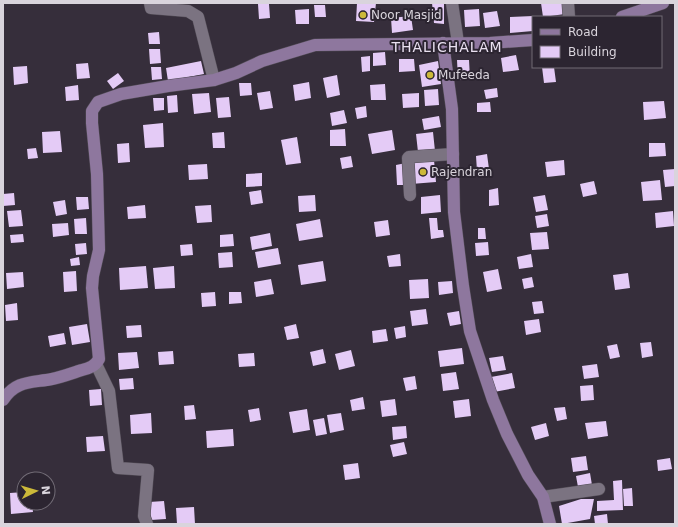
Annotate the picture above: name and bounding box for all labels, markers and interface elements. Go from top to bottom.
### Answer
place label: Noor Masjid [371,8,442,22]
marker: Noor Masjid [358,10,368,20]
legend [532,16,662,68]
text: Road [568,25,598,39]
district label: THALICHALAM [390,39,503,55]
text: Building [568,45,617,59]
place label: Mufeeda [438,68,490,82]
marker: Mufeeda [425,70,435,80]
place label: Rajendran [431,165,492,179]
marker: Rajendran [418,167,428,177]
north arrow [16,471,56,511]
text: N [39,485,52,495]

